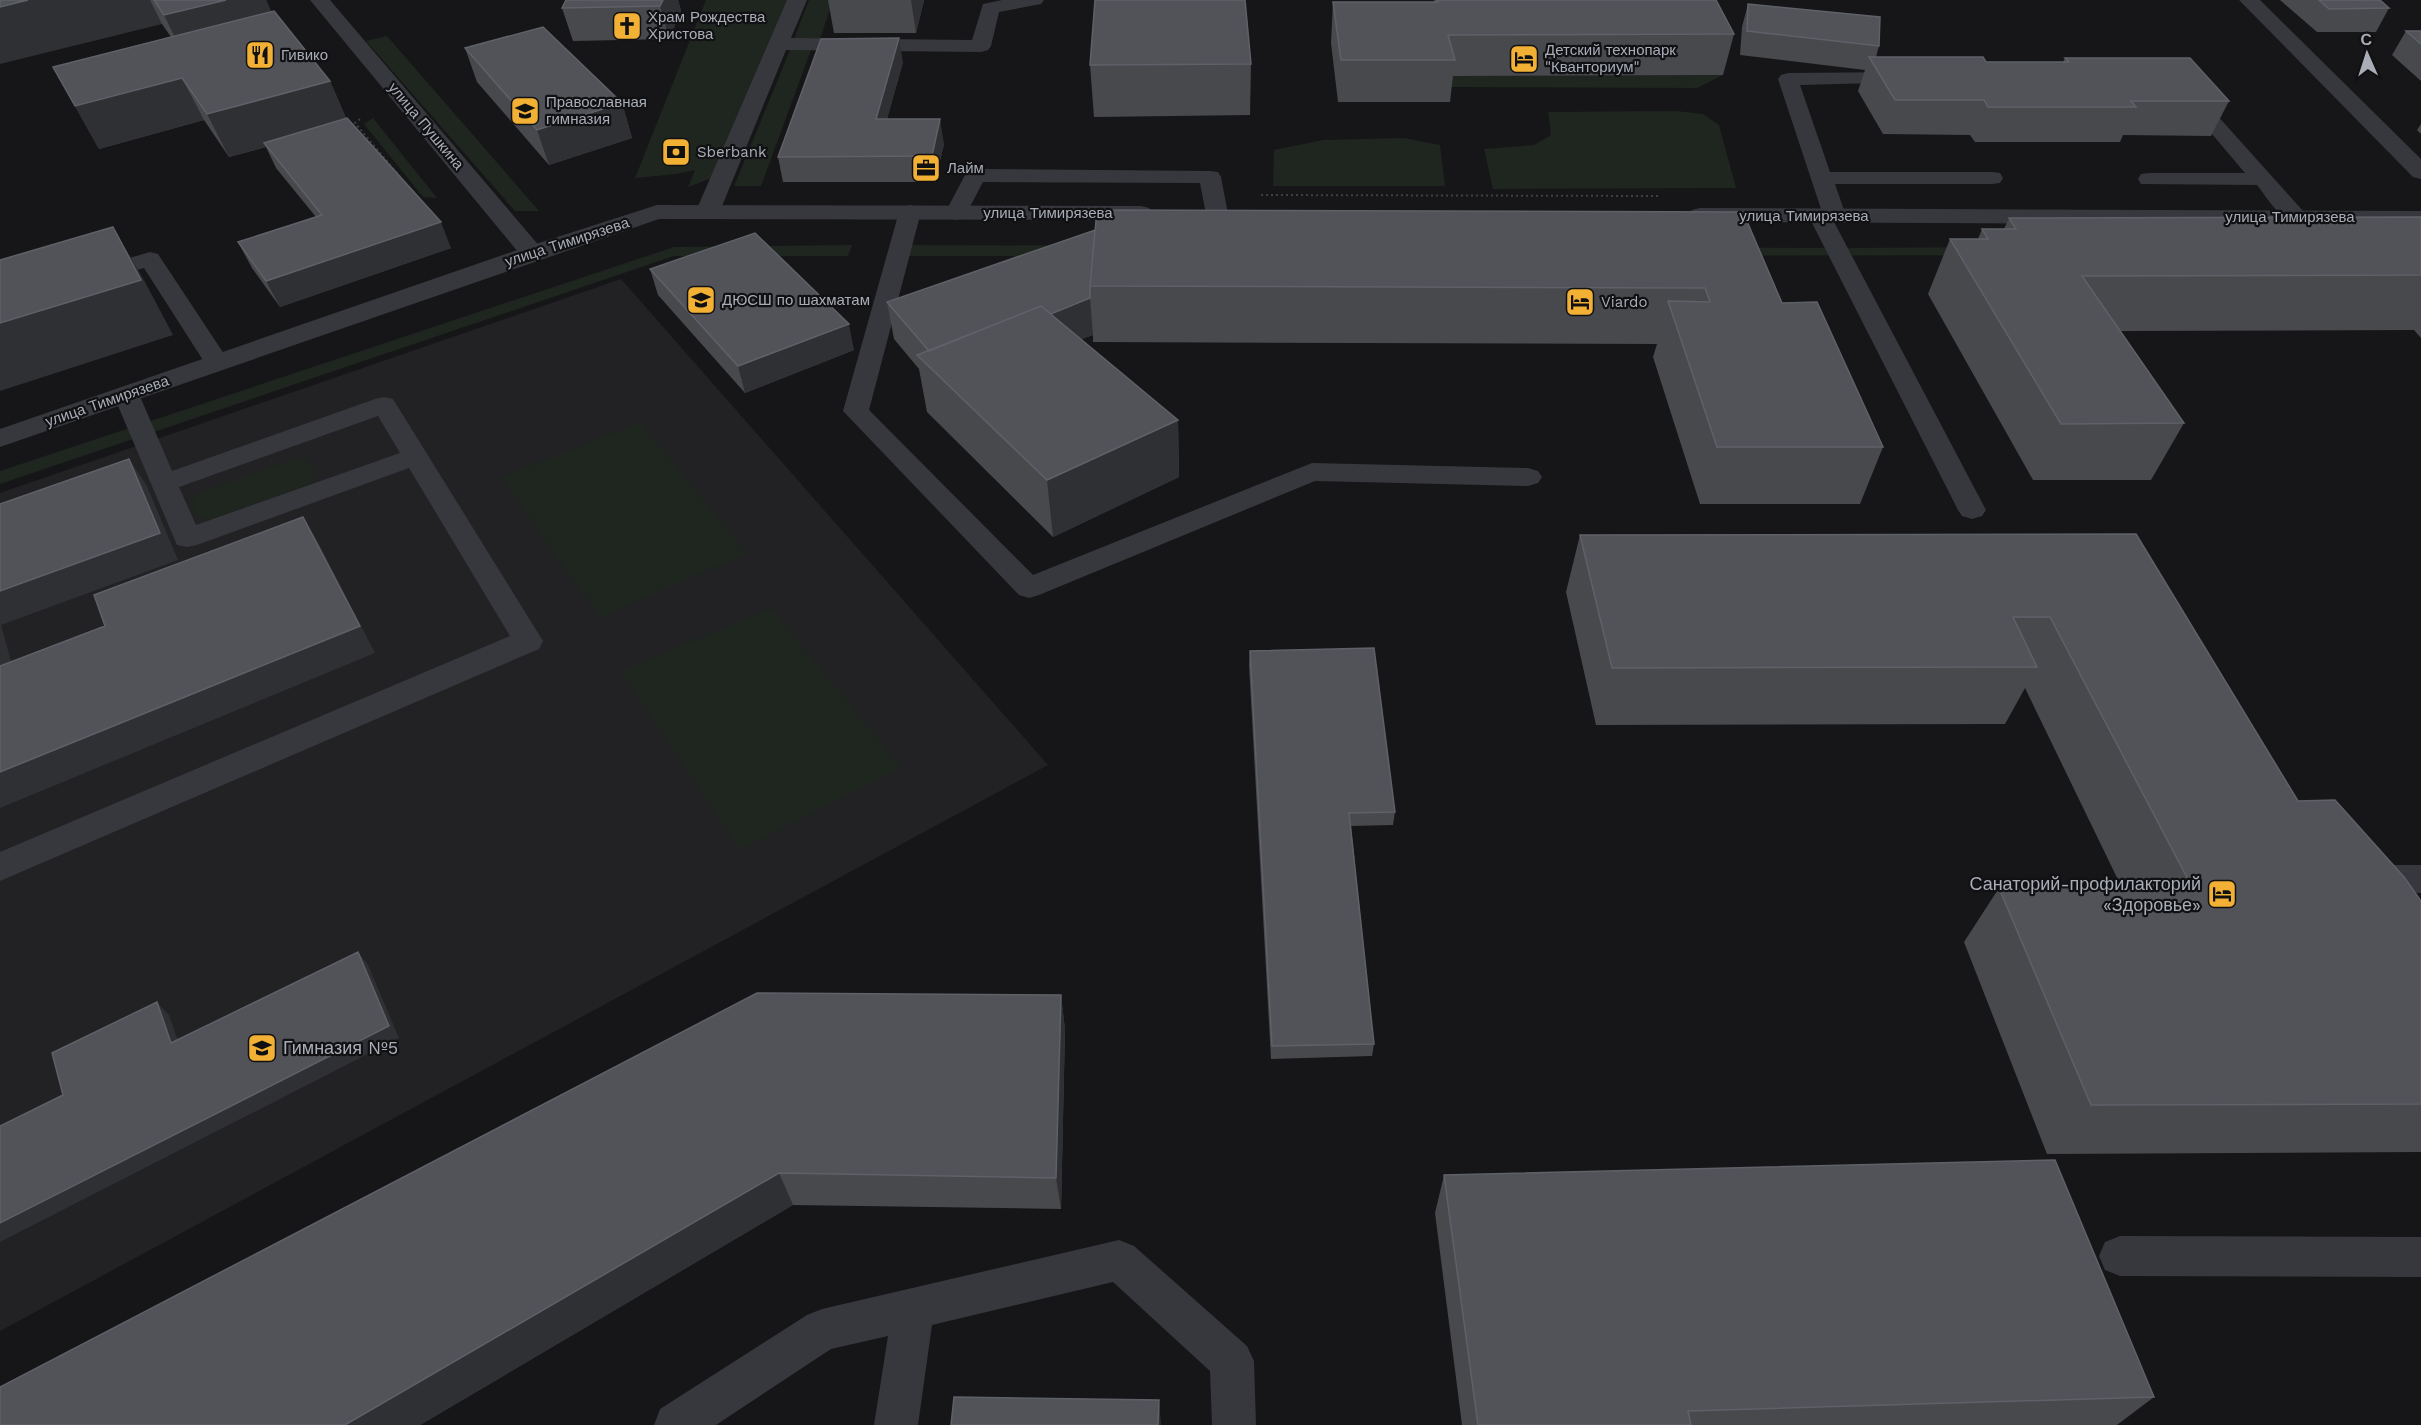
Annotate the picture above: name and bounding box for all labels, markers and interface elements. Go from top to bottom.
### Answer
place label: Храм Рождества Христова [648,8,766,43]
church icon: Храм Рождества Христова [611,10,643,42]
north arrow [2337,24,2397,84]
text: С [2360,30,2373,49]
restaurant icon: Гивико [244,39,276,71]
place label: Детский технопарк "Кванториум" [1545,41,1676,76]
hotel icon: Детский технопарк "Кванториум" [1508,43,1540,75]
place label: Гивико [281,46,328,64]
street label: улица Пушкина [384,79,468,174]
place label: Православная гимназия [546,93,647,128]
school or university icon: Православная гимназия [509,95,541,127]
bank icon: Sberbank [660,136,692,168]
place label: Sberbank [697,143,767,161]
office icon: Лайм [910,152,942,184]
place label: Лайм [947,159,984,177]
street label: улица Тимирязева [983,204,1113,222]
street label: улица Тимирязева [1739,207,1869,225]
street label: улица Тимирязева [2225,208,2355,226]
street label: улица Тимирязева [503,213,632,271]
school or university icon: ДЮСШ по шахматам [685,284,717,316]
hotel icon: Viardo [1564,286,1596,318]
place label: ДЮСШ по шахматам [722,291,870,309]
place label: Viardo [1601,293,1648,311]
street label: улица Тимирязева [43,371,172,431]
place label: Санаторий-профилакторий «Здоровье» [1969,873,2201,915]
hotel icon: Санаторий-профилакторий «Здоровье» [2206,878,2238,910]
school or university icon: Гимназия №5 [246,1032,278,1064]
place label: Гимназия №5 [283,1037,398,1058]

